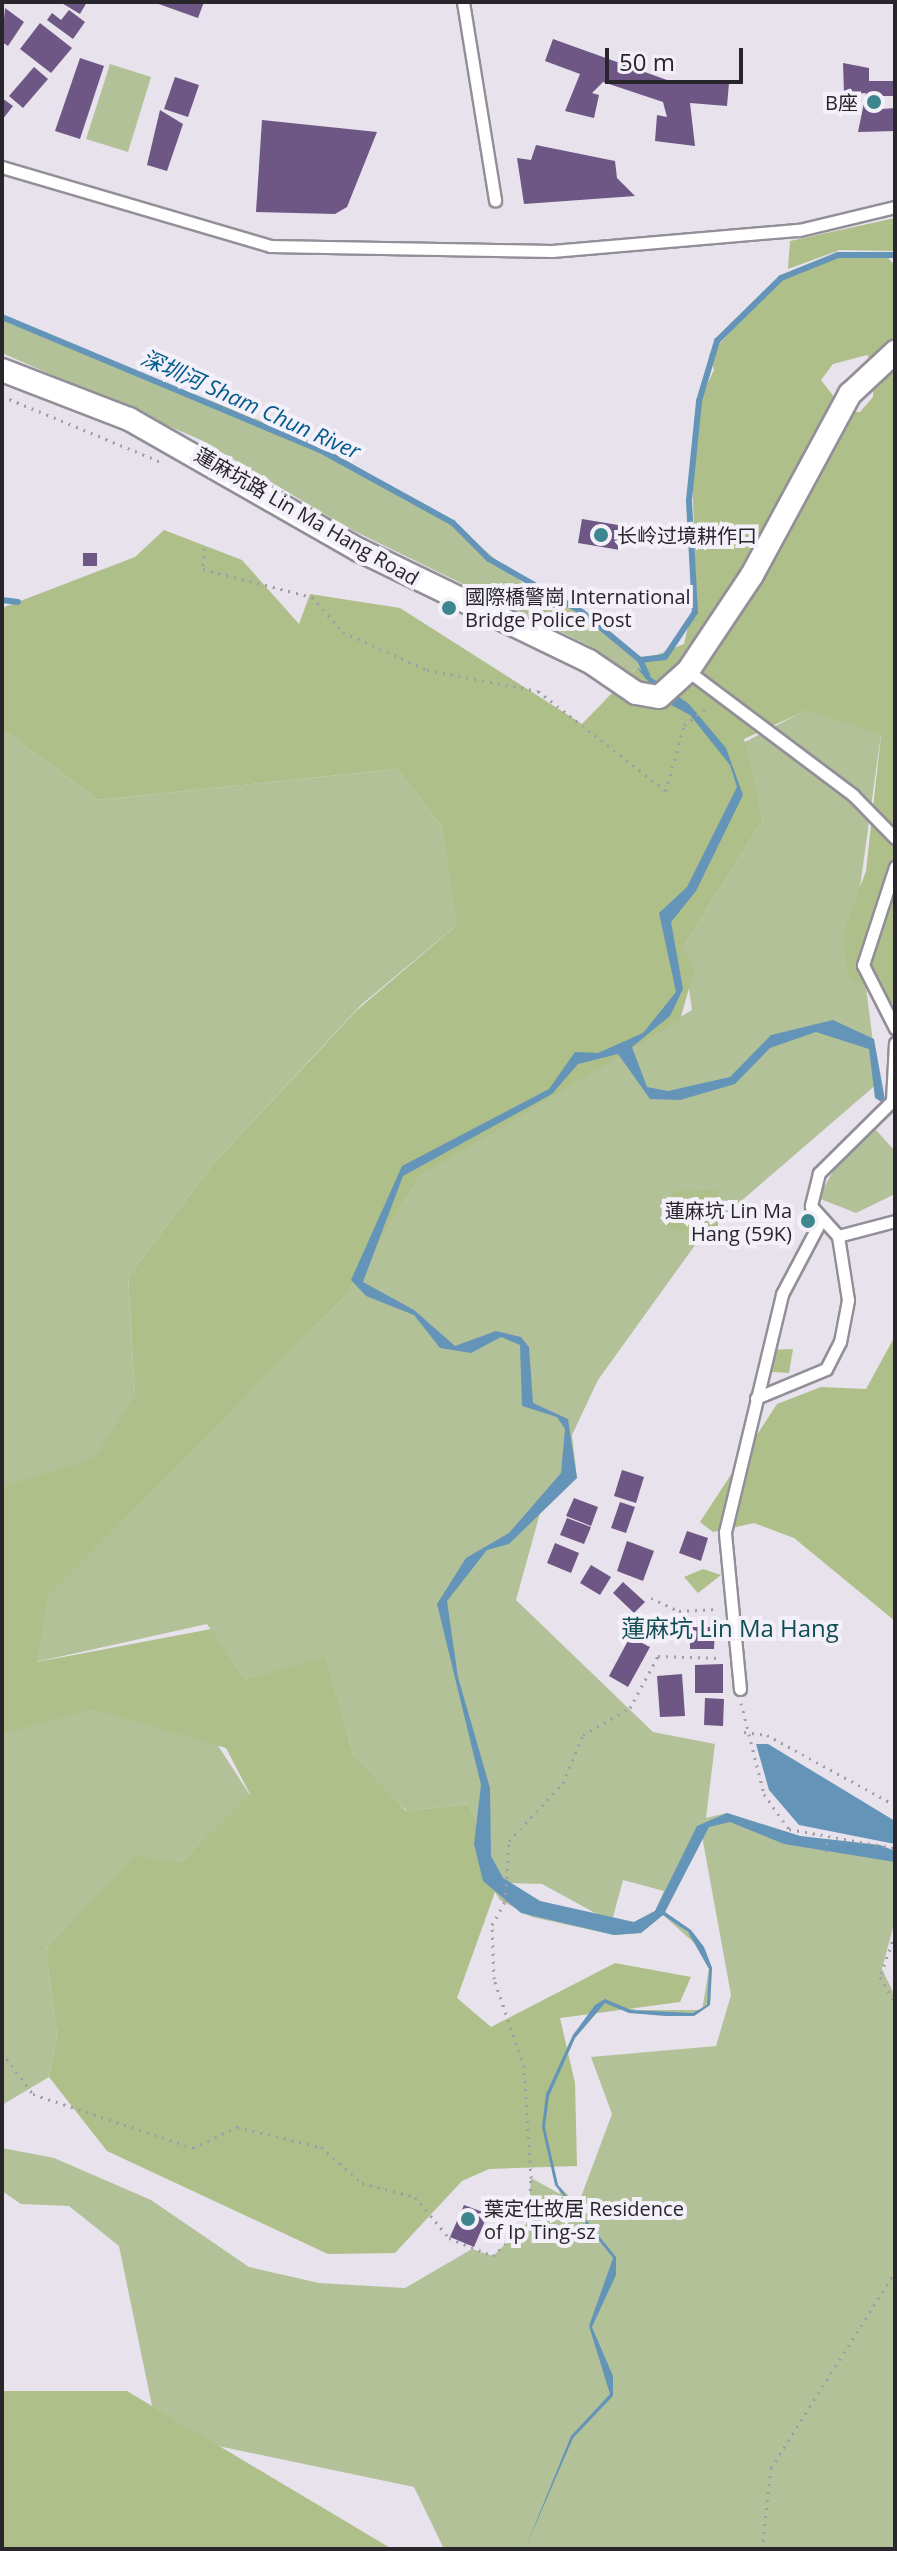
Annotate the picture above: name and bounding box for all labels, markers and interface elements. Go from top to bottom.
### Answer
scale bar [609,32,747,82]
text: 50 m [619,45,675,78]
place label: B座 [825,90,858,114]
marker: B座 [865,93,883,111]
water label: 深圳河 Sham Chun River [137,344,365,464]
street label: 蓮麻坑路 Lin Ma Hang Road [191,442,423,590]
place label: 长岭过境耕作口 [617,523,757,547]
marker: 长岭过境耕作口 [592,526,610,544]
place label: 國際橋警崗 International Bridge Police Post [465,584,691,631]
marker: 國際橋警崗 International Bridge Police Post [440,599,458,617]
place label: 蓮麻坑 Lin Ma Hang (59K) [665,1198,792,1245]
marker: 蓮麻坑 Lin Ma Hang (59K) [799,1212,817,1230]
district label: 蓮麻坑 Lin Ma Hang [621,1614,839,1642]
place label: 葉定仕故居 Residence of Ip Ting-sz [484,2196,684,2243]
marker: 葉定仕故居 Residence of Ip Ting-sz [459,2210,477,2228]

